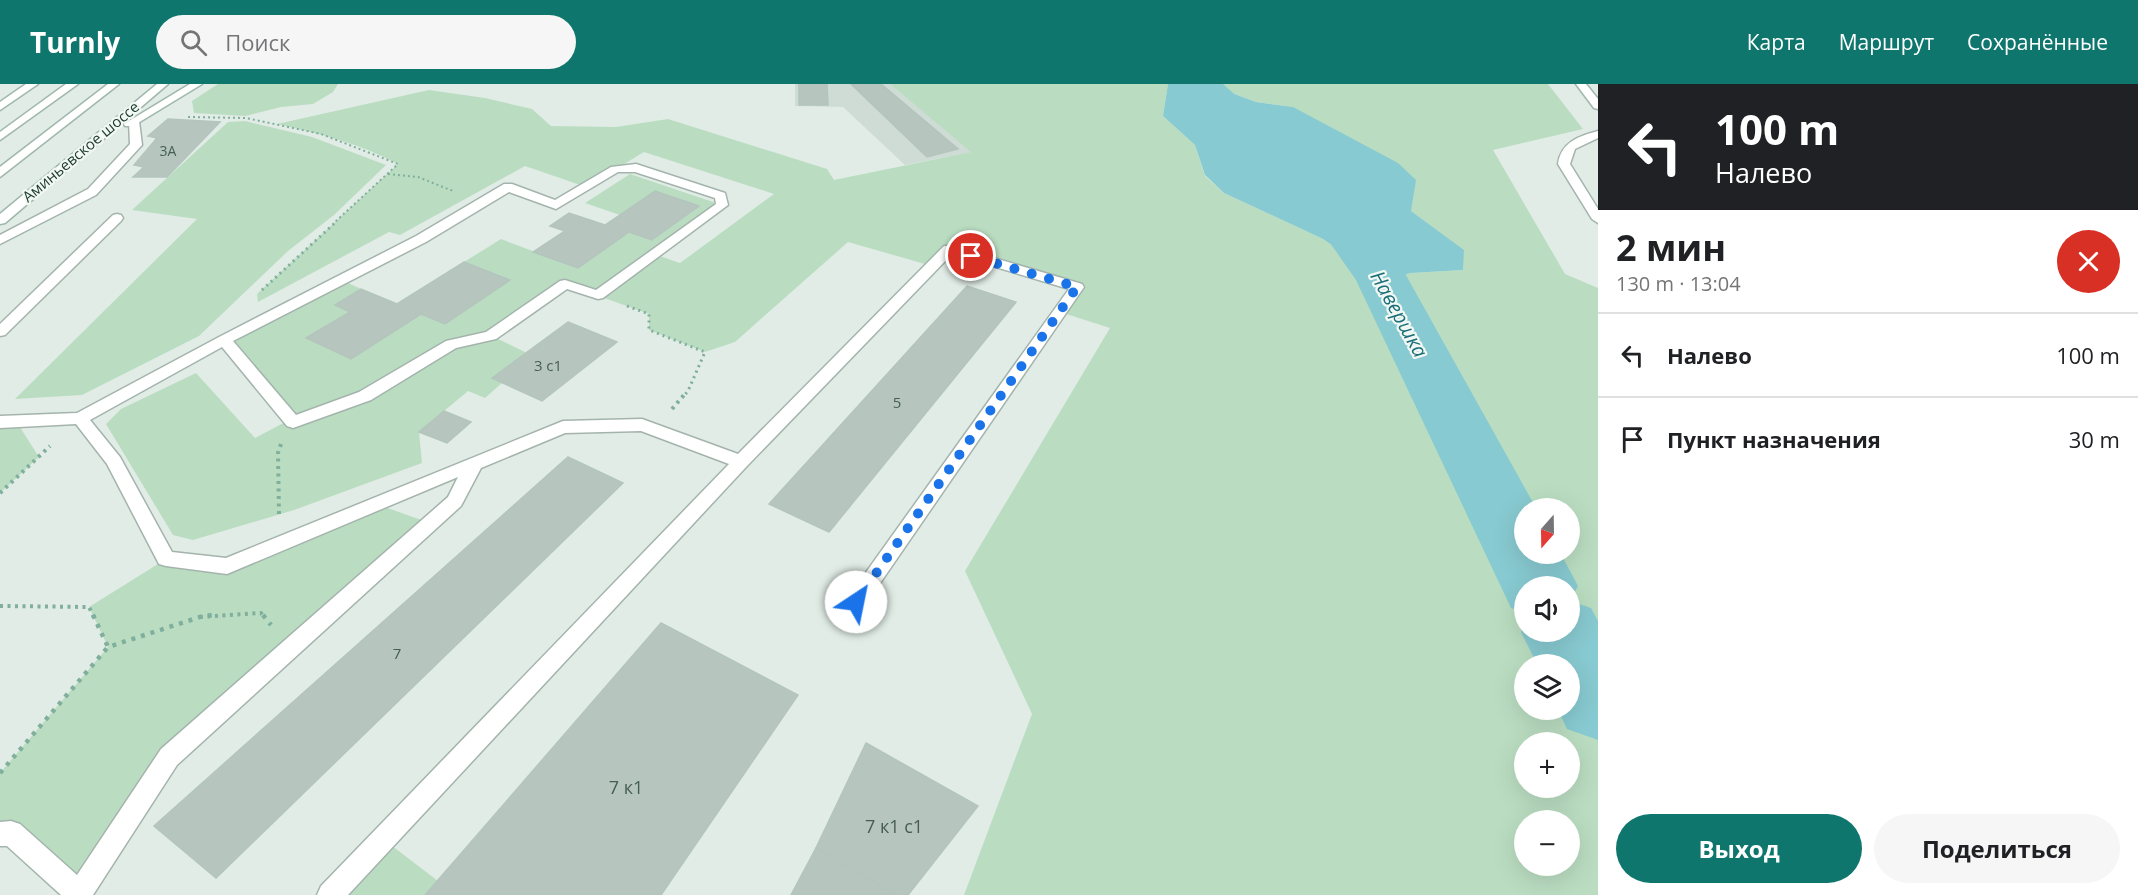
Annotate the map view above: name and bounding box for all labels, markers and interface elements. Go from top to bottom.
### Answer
search box [156,15,576,69]
text: Turnly [30,23,120,61]
icon: search [177,26,210,59]
text: Поиск [225,27,290,57]
text: Карта [1747,28,1806,56]
text: Маршрут [1839,28,1934,56]
text: Сохранённые [1967,28,2108,56]
street label: Аминьевское шоссе [18,96,143,206]
text: 100 m [1715,100,1839,157]
icon: left [1616,108,1694,186]
house number: 3А [160,141,177,160]
text: Налево [1715,154,1812,191]
text: 2 мин [1616,223,1726,272]
pin [945,230,996,281]
button: close [2057,230,2120,293]
icon: arrive [954,239,987,272]
water label: Навершка [1364,265,1434,362]
text: 130 m · 13:04 [1616,270,1741,297]
icon: left [1616,339,1649,372]
text: Налево [1667,340,1752,370]
text: 100 m [2056,340,2120,370]
house number: 3 с1 [534,355,562,375]
house number: 5 [893,392,901,412]
icon: arrive [1616,423,1649,456]
text: Пункт назначения [1667,424,1881,454]
text: 30 m [2069,424,2120,454]
north arrow [1514,498,1580,564]
map controls [1514,498,1580,876]
position arrow [824,570,888,634]
button: sound [1514,576,1580,642]
house number: 7 [393,643,401,663]
button: layers [1514,654,1580,720]
button: + [1514,732,1580,798]
house number: 7 к1 [609,775,643,799]
button: − [1514,810,1580,876]
house number: 7 к1 с1 [865,814,923,838]
button: Выход [1616,814,1862,883]
button: Поделиться [1874,814,2120,883]

